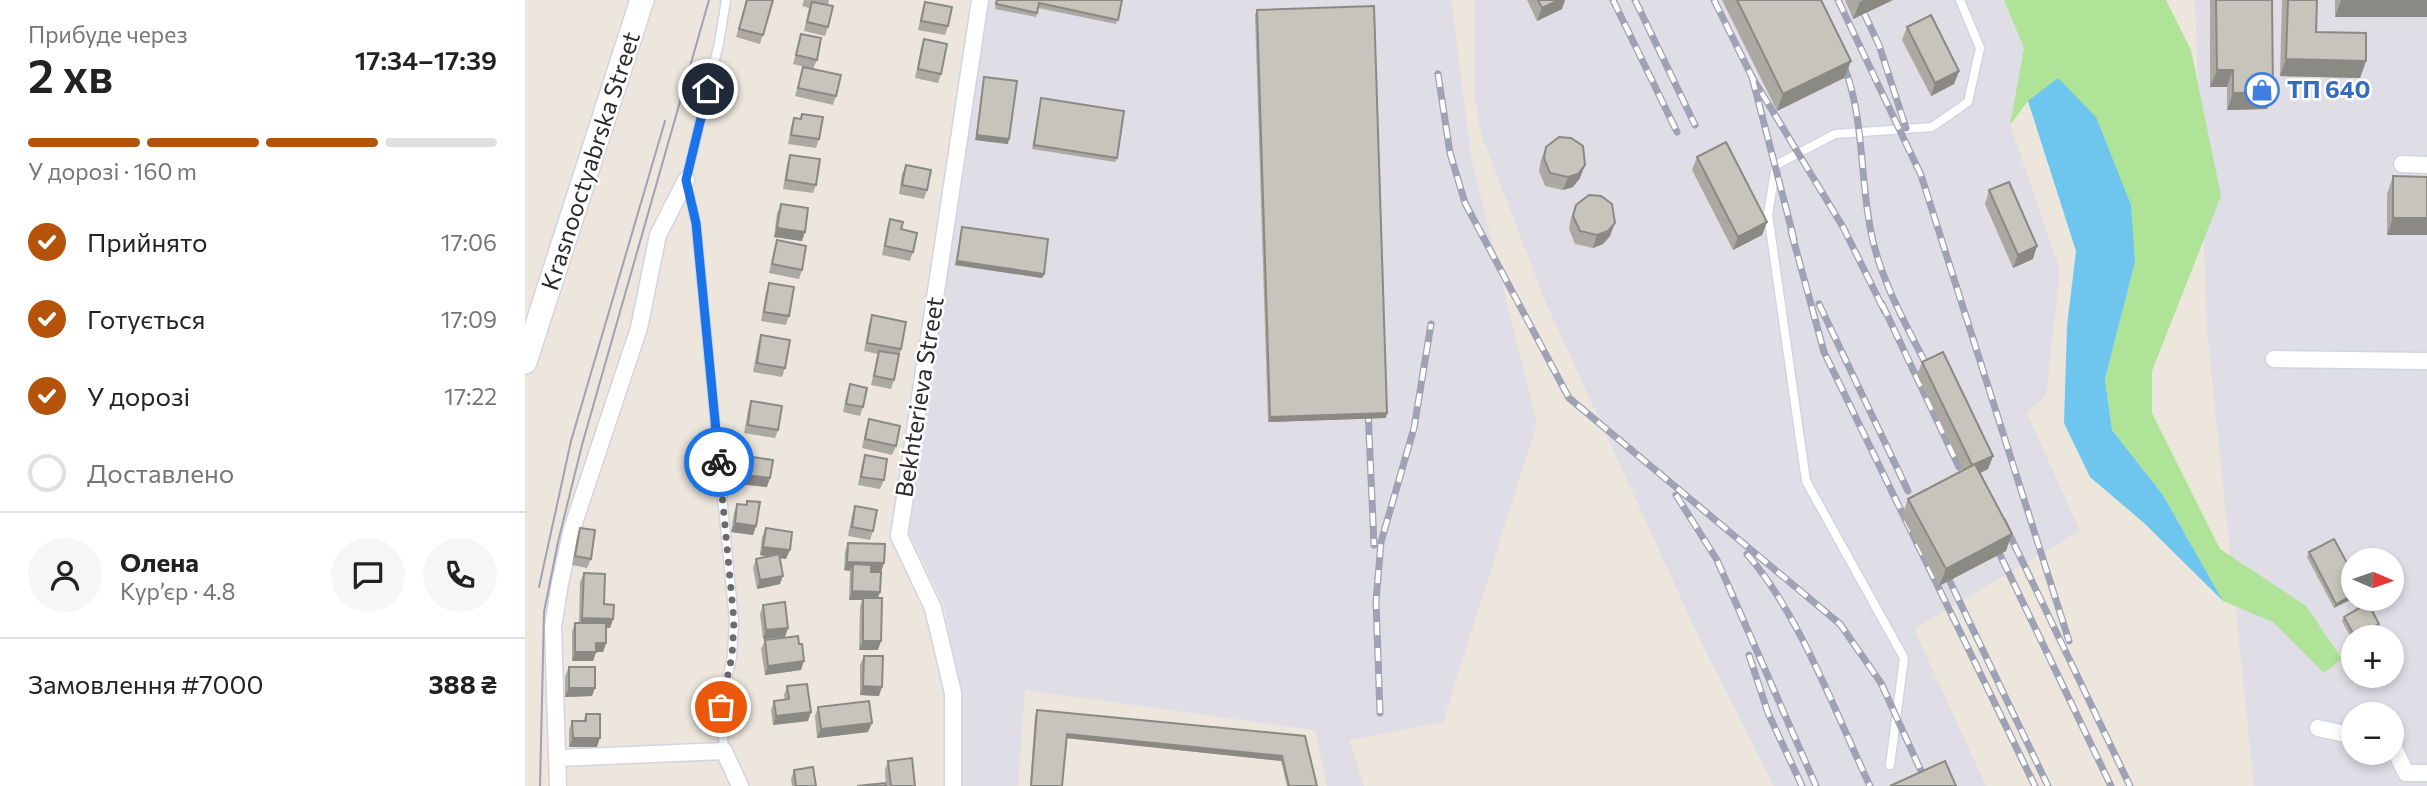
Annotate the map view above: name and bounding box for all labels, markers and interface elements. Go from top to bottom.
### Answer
text: Прибуде через [28,20,188,48]
street label: Krasnooctyabrska Street [534,27,645,293]
text: 17:34–17:39 [355,44,497,75]
text: 2 хв [28,46,113,102]
pin [678,59,738,119]
icon: home [689,70,727,108]
shop icon: ТП 640 [2243,71,2281,109]
place label: ТП 640 [2287,74,2370,103]
text: У дорозі · 160 m [28,157,197,185]
icon: check [28,223,66,261]
text: Прийнято [87,226,208,257]
text: 17:06 [441,228,497,256]
street label: Bekhterieva Street [888,294,949,499]
icon: check [28,300,66,338]
text: Готується [87,303,205,334]
text: 17:09 [441,305,497,333]
icon: check [28,377,66,415]
text: У дорозі [87,380,190,411]
text: 17:22 [444,382,497,410]
courier [684,427,754,497]
icon: bike [700,443,738,481]
text: Доставлено [87,457,234,488]
button: person [28,538,102,612]
button: chat [331,538,405,612]
button: phone [423,538,497,612]
text: Олена [120,546,199,577]
north arrow [2341,548,2405,611]
map controls [2341,548,2404,765]
text: Кур’єр · 4.8 [120,577,235,605]
button: + [2341,625,2404,688]
text: Замовлення #7000 [28,668,263,699]
text: 388 ₴ [428,668,497,699]
pin [691,677,751,737]
icon: bag [702,688,740,726]
button: − [2341,702,2404,765]

